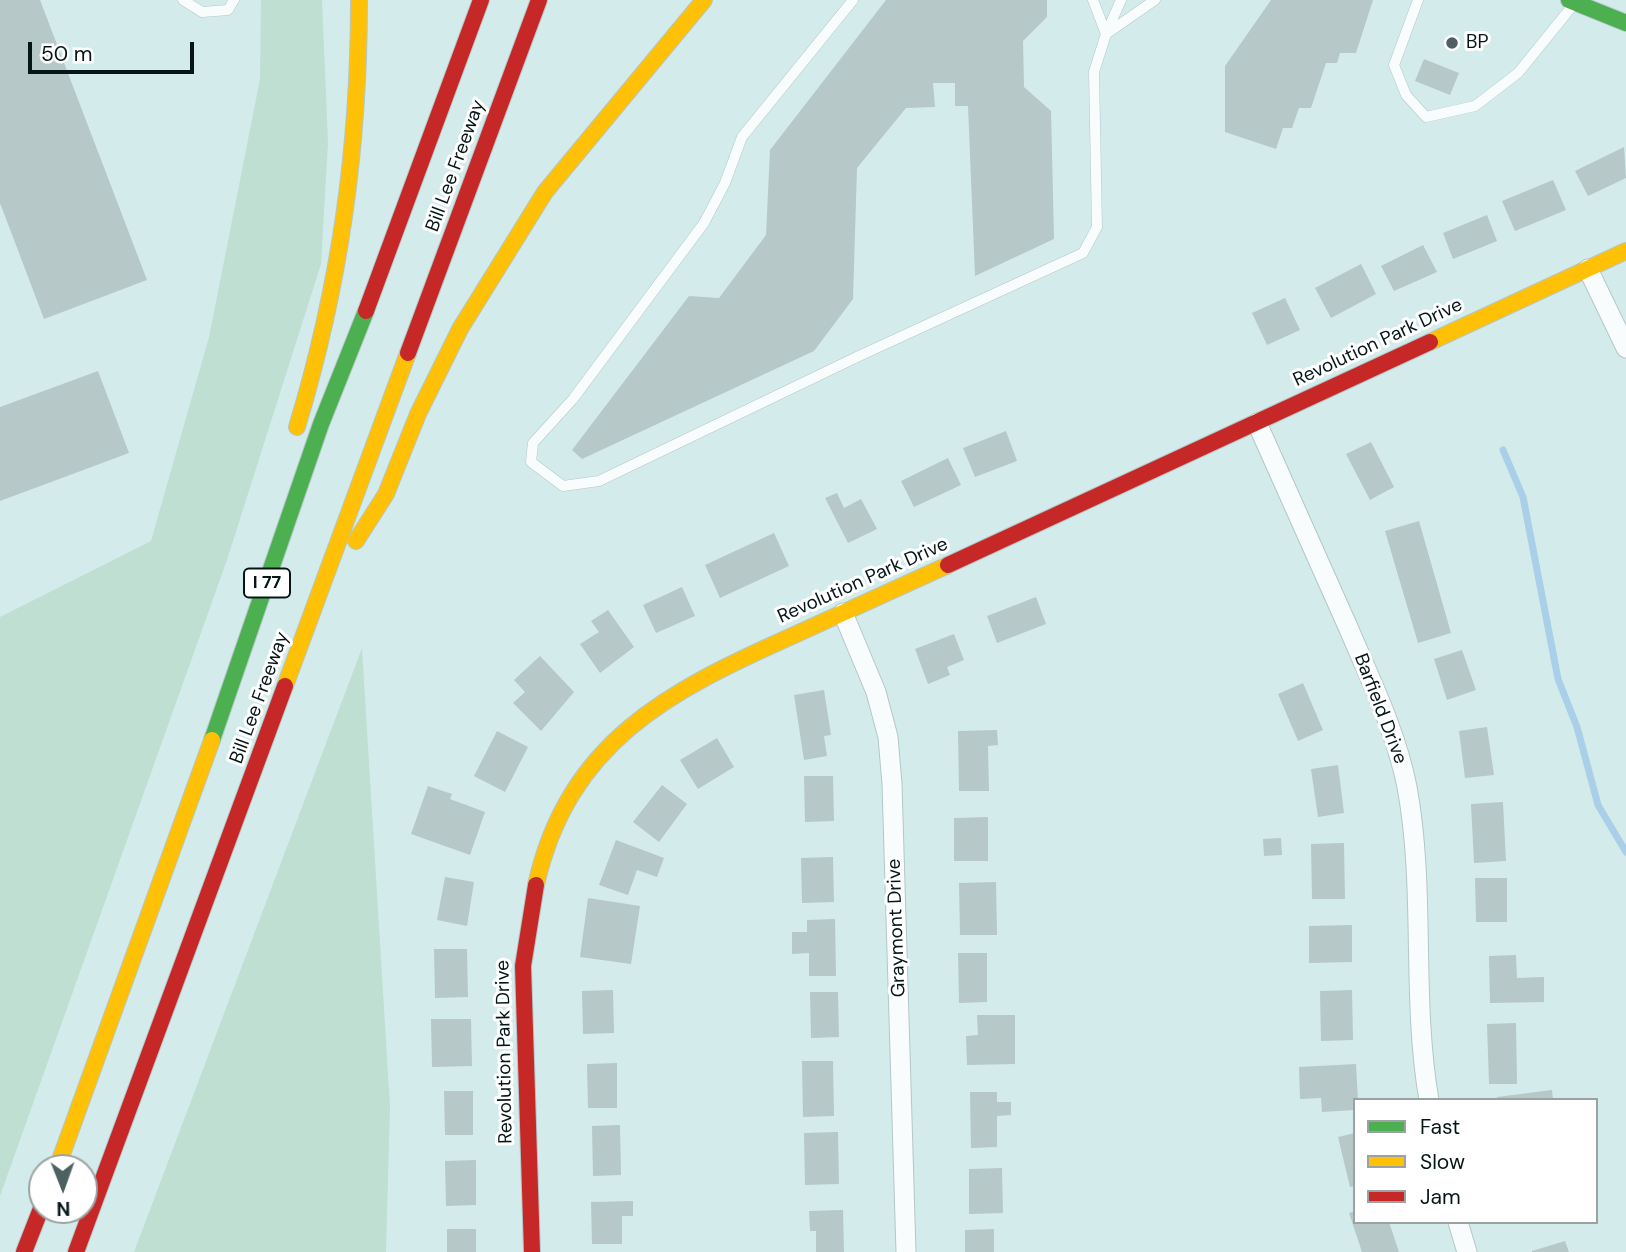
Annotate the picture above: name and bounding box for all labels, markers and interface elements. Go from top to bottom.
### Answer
scale bar [32,28,198,72]
place label: BP [1466,32,1488,54]
marker: BP [1444,35,1460,51]
text: 50 m [41,40,92,68]
street label: Bill Lee Freeway [422,97,490,235]
street label: Revolution Park Drive [1290,294,1466,392]
street label: Revolution Park Drive [774,533,952,629]
road number: I 77 [244,568,290,598]
street label: Bill Lee Freeway [226,629,294,767]
street label: Barfield Drive [1348,651,1412,767]
street label: Graymont Drive [883,858,911,998]
street label: Revolution Park Drive [492,960,518,1144]
legend [1353,1098,1598,1224]
text: Fast [1420,1113,1460,1141]
text: Slow [1420,1148,1465,1176]
north arrow [28,1154,98,1224]
text: Jam [1420,1183,1461,1211]
text: N [56,1196,70,1221]

